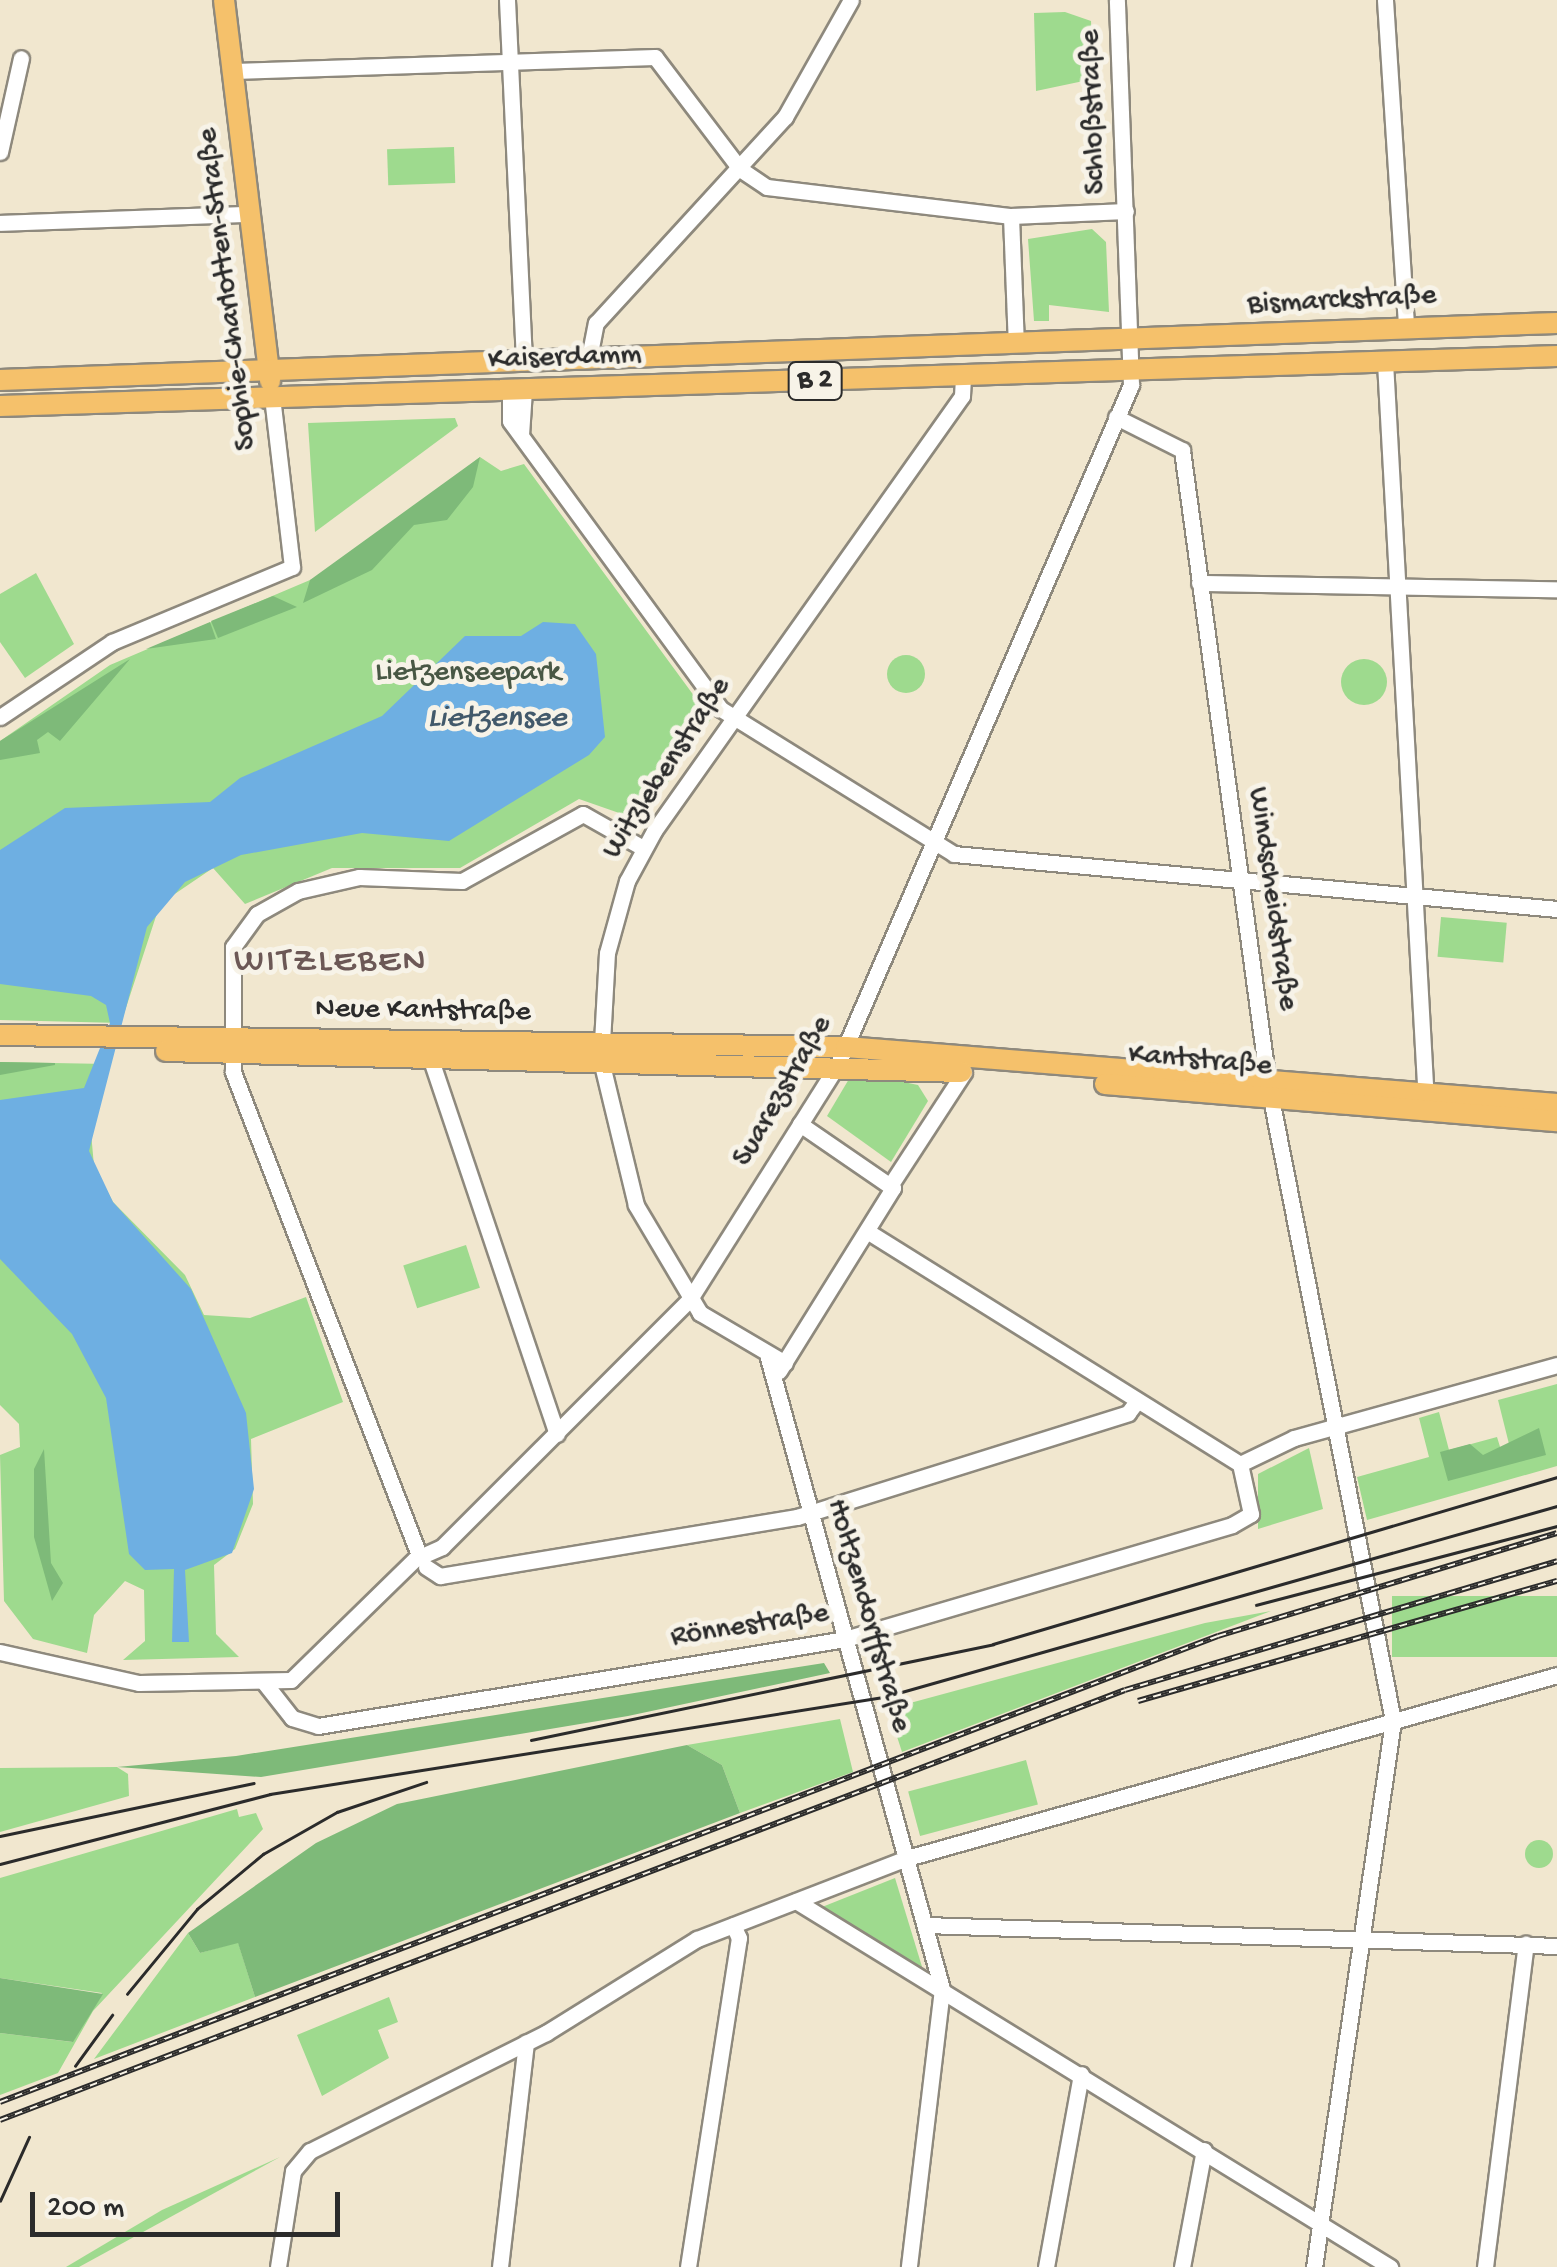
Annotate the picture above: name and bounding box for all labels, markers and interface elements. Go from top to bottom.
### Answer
street label: Schloßstraße [1074,29,1116,195]
street label: Sophie-Charlotten-Straße [191,126,267,452]
street label: Bismarckstraße [1247,279,1437,325]
street label: Kaiserdamm [488,338,642,380]
road number: B 2 [788,358,842,404]
park label: Lietzenseepark [375,656,561,692]
street label: Witzlebenstraße [596,671,740,867]
water label: Lietzensee [428,700,566,738]
street label: Windscheidstraße [1238,785,1304,1013]
district label: WITZLEBEN [234,942,428,984]
street label: Neue Kantstraße [315,992,531,1032]
street label: Suarezstraße [726,1010,842,1174]
street label: Kantstraße [1127,1038,1273,1086]
street label: Holtzendorffstraße [816,1495,918,1737]
street label: Rönnestraße [668,1597,832,1657]
scale bar [35,2172,345,2234]
text: 200 m [47,2192,124,2227]

